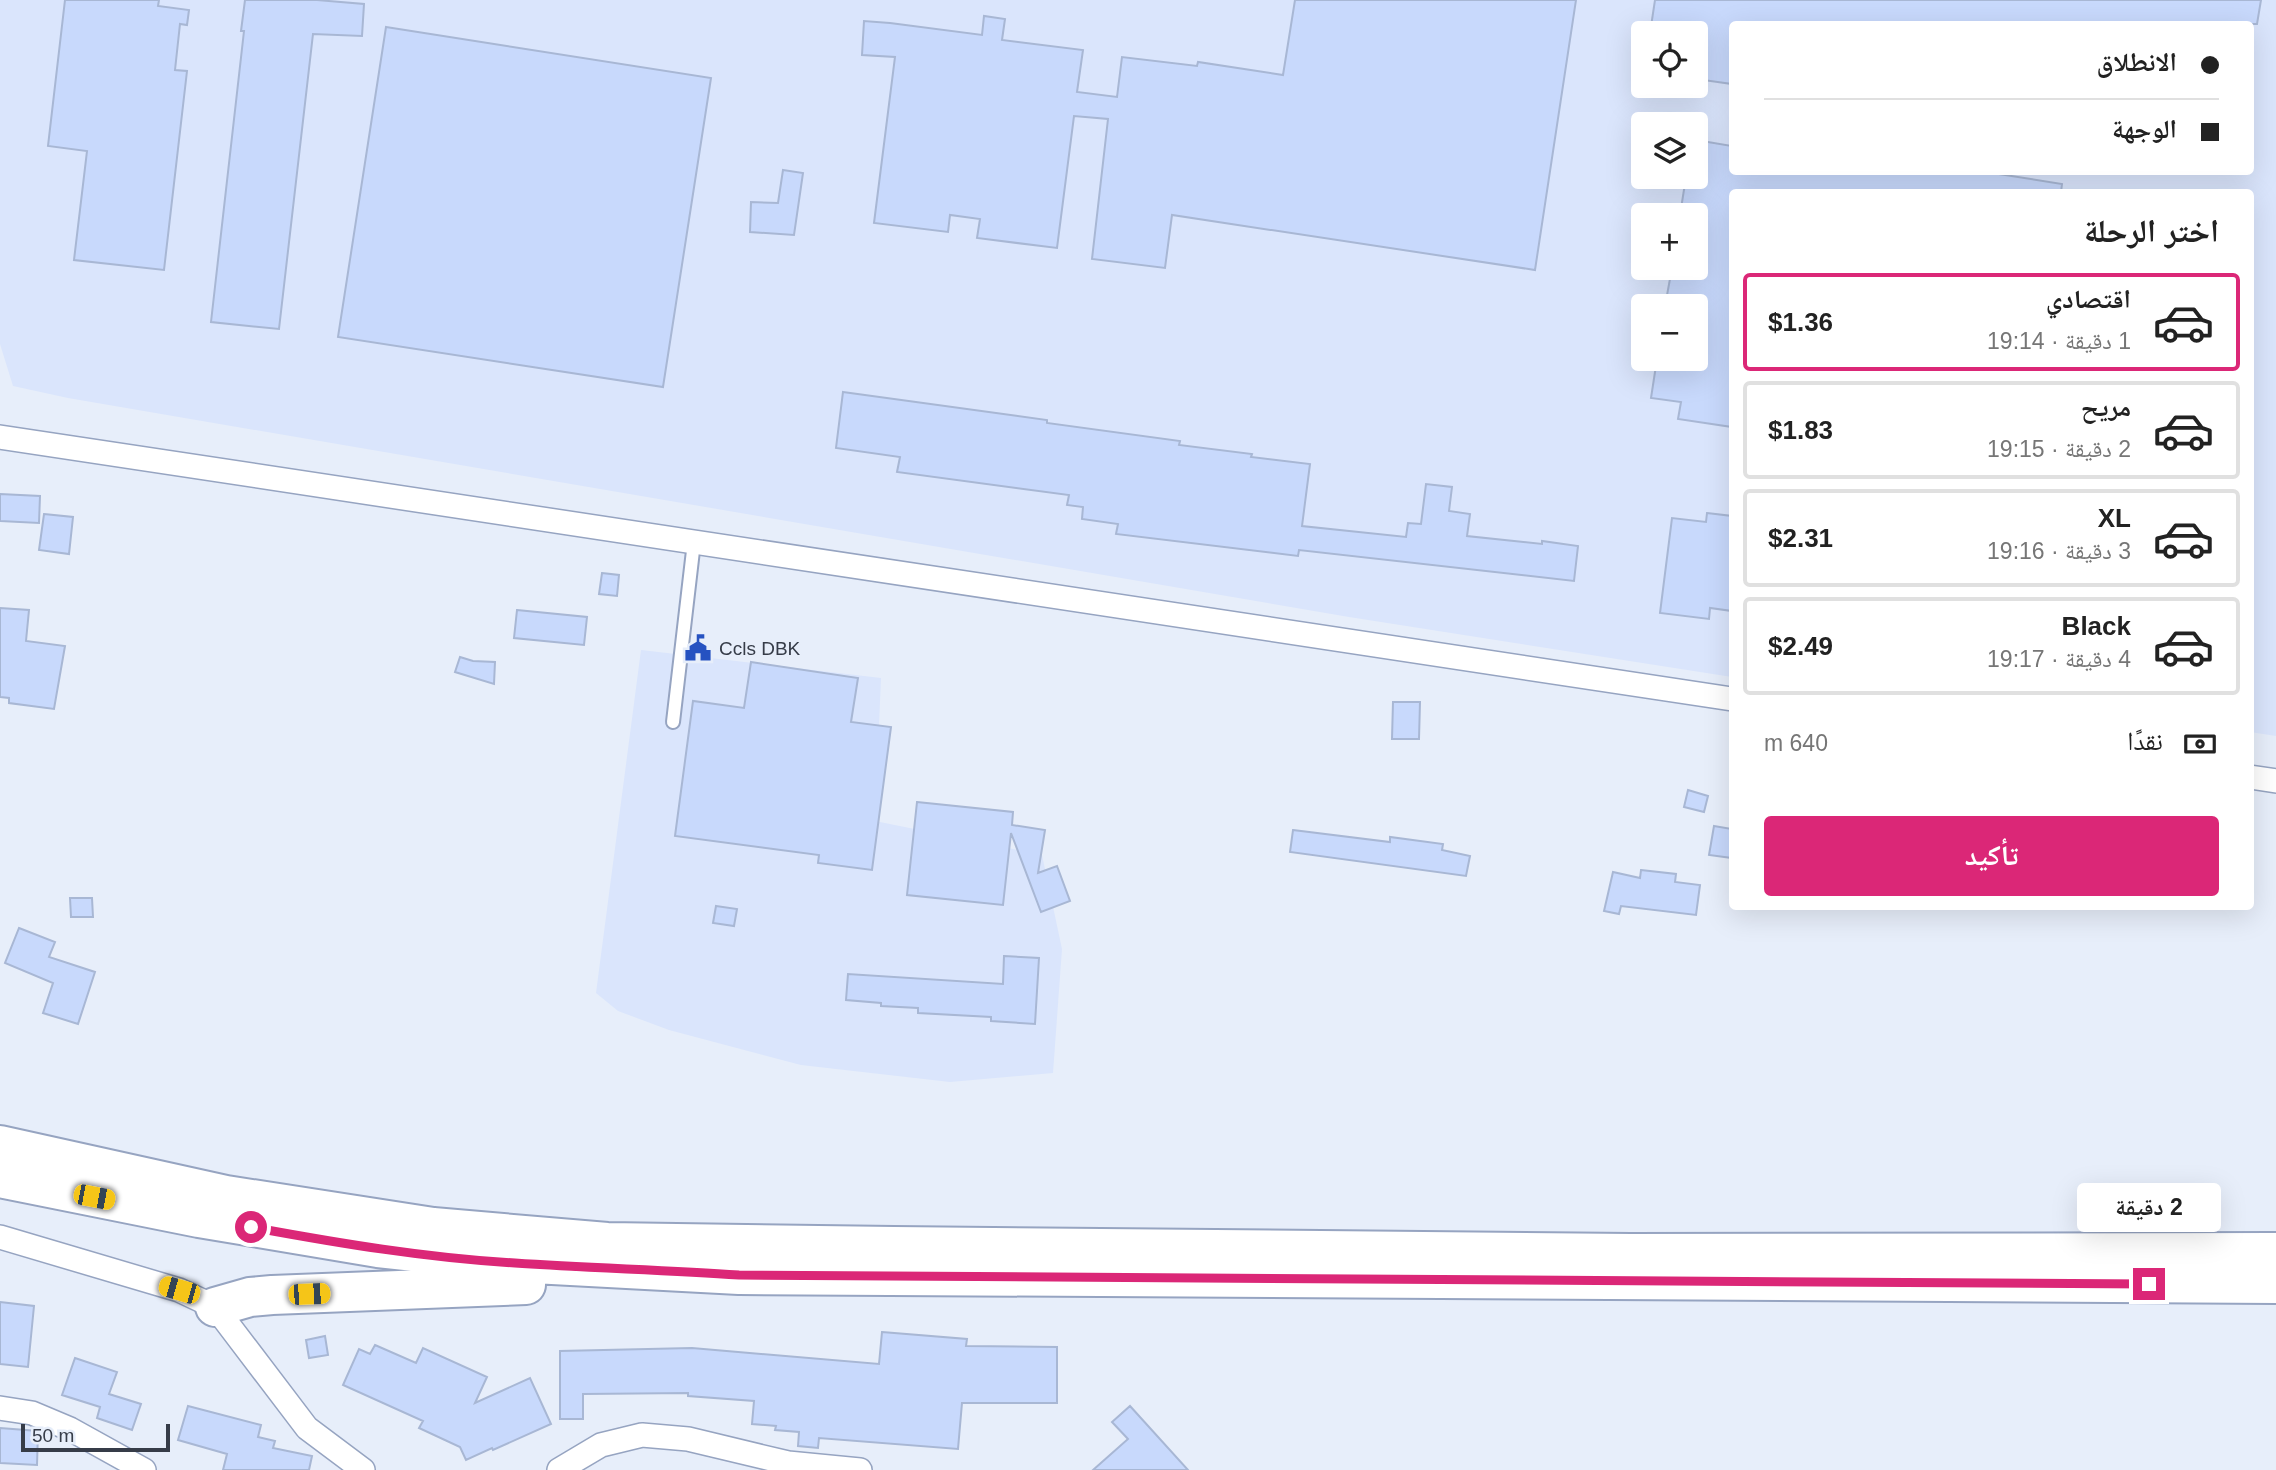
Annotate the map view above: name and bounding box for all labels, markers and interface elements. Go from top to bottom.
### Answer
map controls [1631,21,1708,371]
button: locate [1631,21,1708,98]
text: الانطلاق [2097,47,2177,77]
button: layers [1631,112,1708,189]
text: الوجهة [2112,114,2177,144]
button: + [1631,203,1708,280]
text: اختر الرحلة [2084,213,2219,249]
text: اقتصادي [2046,284,2131,314]
icon: car [2152,291,2215,354]
button: − [1631,294,1708,371]
text: $1.36 [1768,307,1833,337]
text: 1 دقيقة · 19:14 [1987,328,2131,354]
text: مريح [2081,392,2131,422]
icon: car [2152,399,2215,462]
text: $1.83 [1768,415,1833,445]
text: 2 دقيقة · 19:15 [1987,436,2131,462]
text: XL [2098,503,2131,533]
icon: car [2152,507,2215,570]
text: $2.31 [1768,523,1833,553]
text: 3 دقيقة · 19:16 [1987,538,2131,564]
text: Black [2062,611,2131,641]
icon: car [2152,615,2215,678]
text: $2.49 [1768,631,1833,661]
public building icon: Ccls DBK [683,633,713,663]
place label: Ccls DBK [719,638,801,659]
text: 4 دقيقة · 19:17 [1987,646,2131,672]
icon: cash [2181,725,2219,763]
text: نقدًا [2127,726,2163,756]
text: 640 m [1764,730,1828,756]
button: تأكيد [1764,816,2219,896]
callout: 2 دقيقة [2077,1182,2221,1232]
car [72,1183,117,1211]
text: 2 دقيقة [2115,1194,2183,1220]
route start [235,1211,267,1243]
route end [2133,1268,2165,1300]
car [156,1274,203,1306]
car [288,1283,331,1305]
scale bar [21,1421,170,1453]
text: 50 m [32,1425,74,1446]

